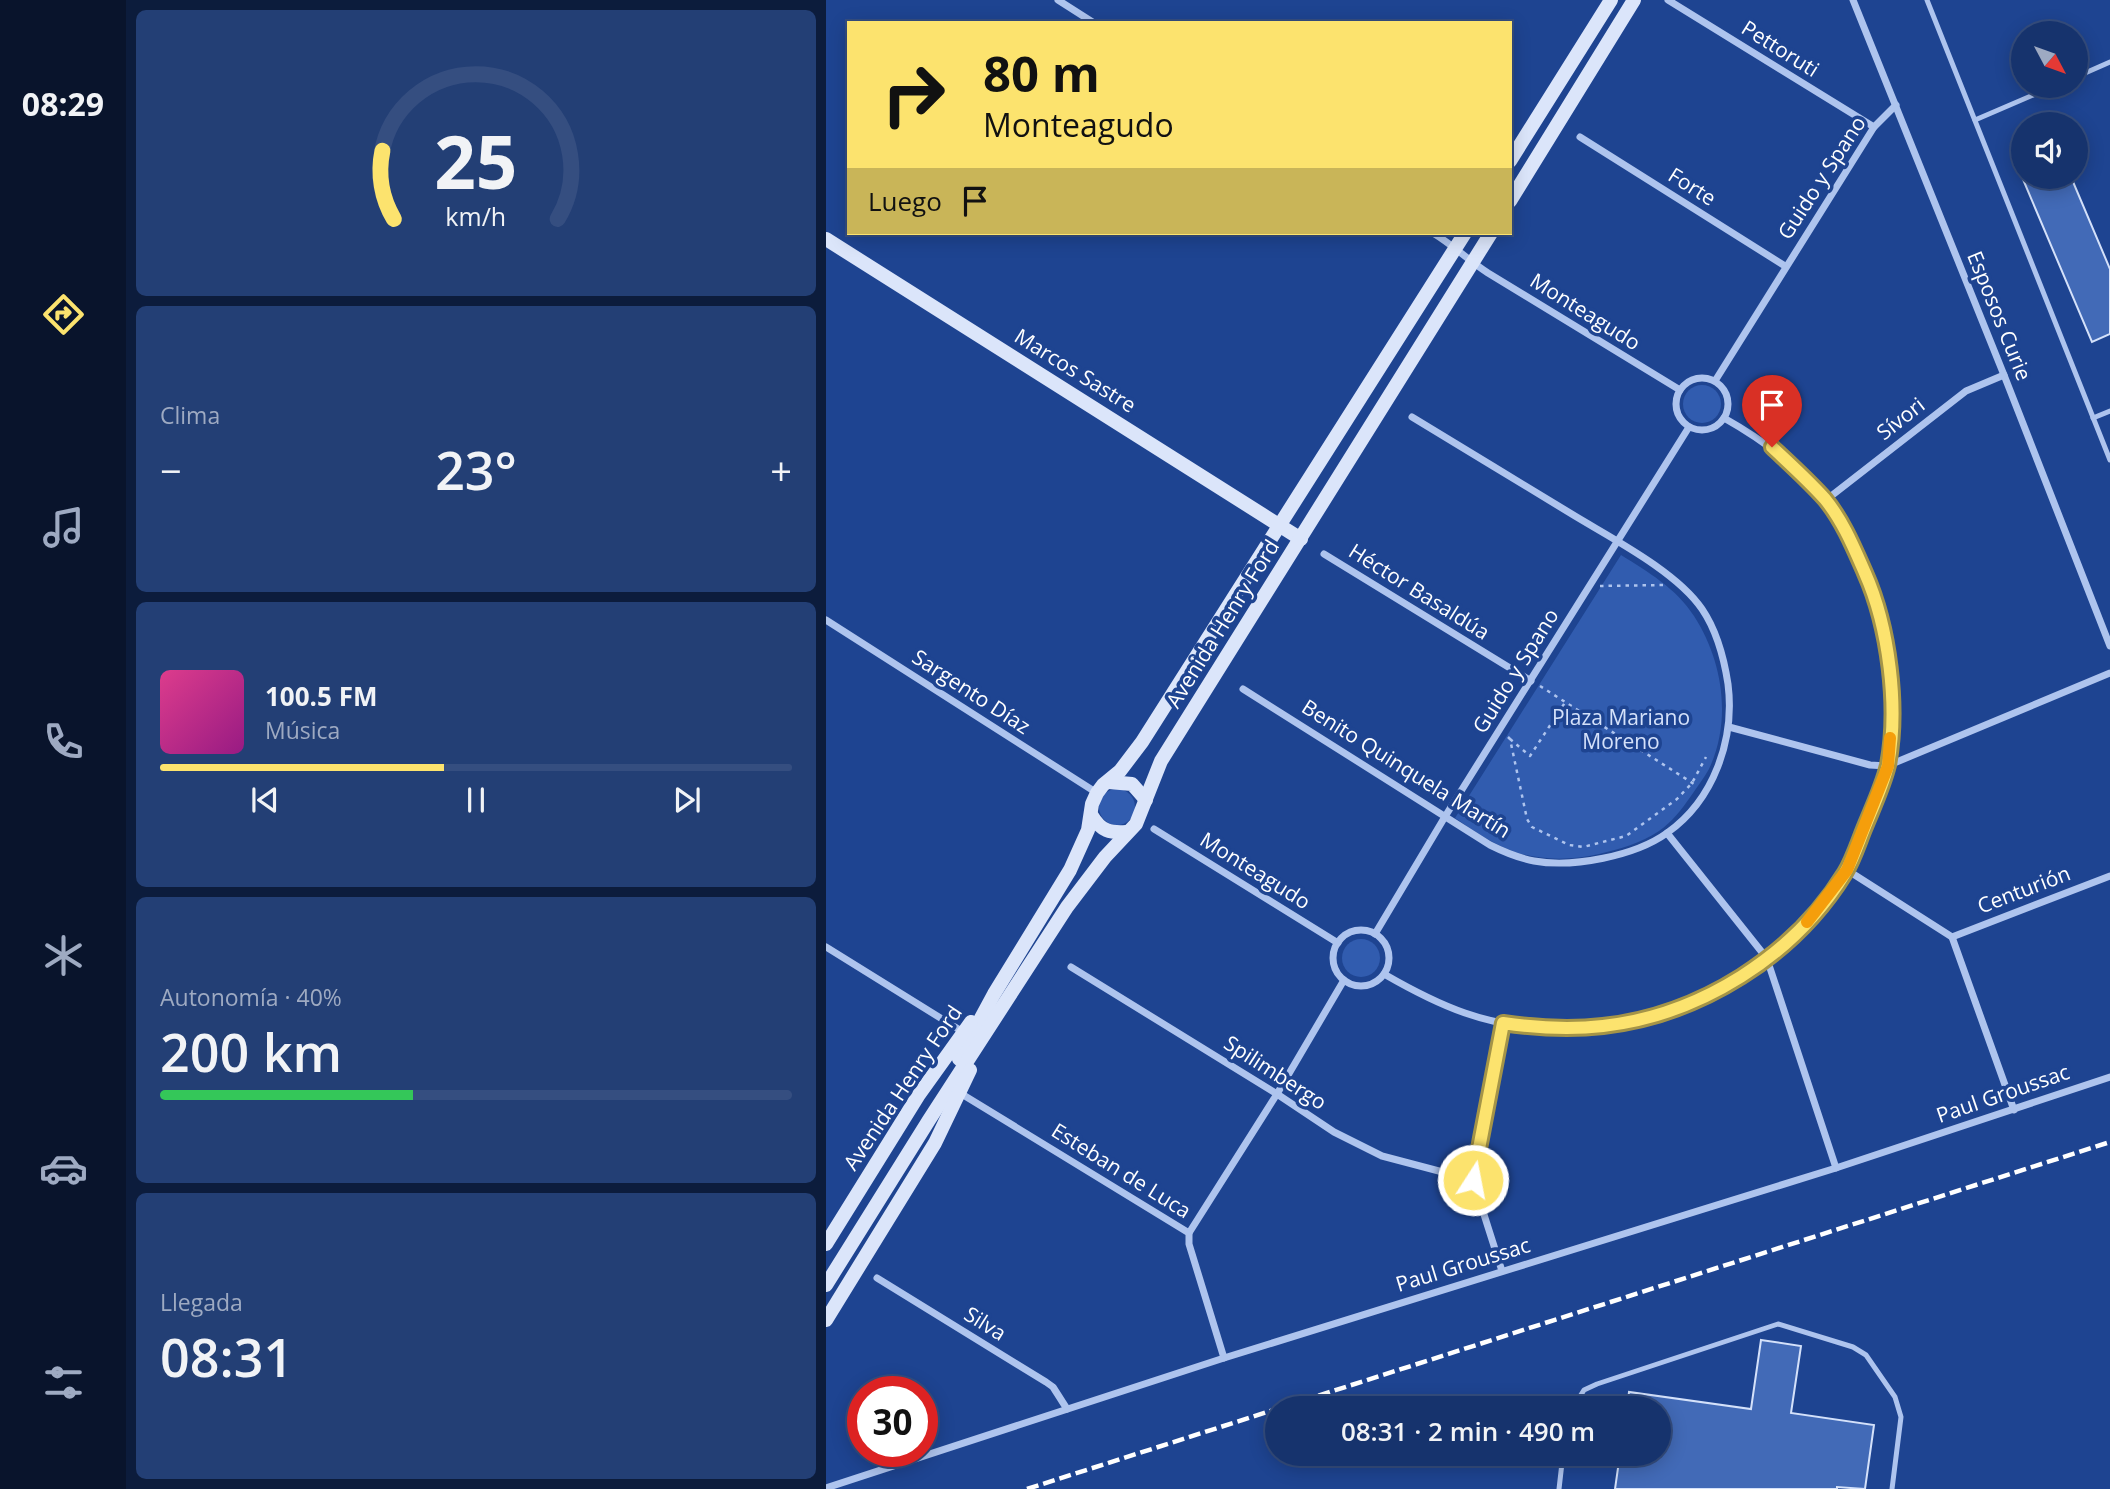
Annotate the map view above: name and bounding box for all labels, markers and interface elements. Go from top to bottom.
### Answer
street label: Pettoruti [1737,13,1825,83]
north arrow [2011,21,2088,98]
map controls [2011,21,2088,189]
text: 80 m [983,40,1100,106]
icon: right [868,49,959,140]
text: 08:29 [22,82,104,125]
text: Monteagudo [983,103,1174,146]
street label: Guido y Spano [1771,110,1872,245]
text: 25 [434,111,518,210]
button: sound [2011,112,2088,189]
street label: Forte [1663,161,1722,212]
icon: arrive [956,182,994,220]
text: Luego [868,183,942,219]
text: km/h [446,199,506,233]
street label: Esposos Curie [1961,247,2039,384]
street label: Monteagudo [1525,266,1646,356]
icon: directions [39,290,88,339]
street label: Marcos Sastre [1009,322,1142,419]
pin [1742,375,1802,447]
icon: arrive [1753,386,1791,424]
street label: Sívori [1871,391,1930,446]
text: Clima [160,399,220,431]
text: 23° [435,434,517,505]
text: − [160,444,182,496]
text: + [770,444,792,496]
icon: music [39,503,88,552]
street label: Avenida Henry Ford [1159,534,1285,713]
street label: Héctor Basaldúa [1344,537,1495,646]
street label: Guido y Spano [1466,603,1565,738]
street label: Sargento Díaz [907,643,1036,740]
text: 100.5 FM [265,678,377,714]
street label: Benito Quinquela Martín [1297,692,1516,844]
park label: Plaza Mariano Moreno [1552,703,1690,755]
text: Música [265,714,340,746]
icon: phone [39,717,88,766]
icon: previous [246,781,284,819]
icon: pause [457,781,495,819]
icon: next [668,781,706,819]
street label: Monteagudo [1195,825,1316,915]
street label: Centurión [1973,858,2074,920]
icon: climate [39,931,88,980]
text: Autonomía · 40% [160,981,342,1013]
street label: Avenida Henry Ford [837,999,968,1175]
text: 200 km [160,1016,342,1087]
street label: Spilimbergo [1219,1029,1332,1116]
street label: Paul Groussac [1932,1057,2073,1129]
street label: Esteban de Luca [1046,1116,1197,1224]
position arrow [1436,1143,1510,1217]
icon: car [39,1144,88,1193]
street label: Paul Groussac [1392,1230,1533,1298]
text: Llegada [160,1286,243,1318]
street label: Silva [959,1300,1012,1347]
text: 08:31 [160,1321,293,1392]
icon: filters [39,1358,88,1407]
speed limit sign: 30 [847,1376,938,1467]
text: 08:31 · 2 min · 490 m [1341,1413,1595,1449]

